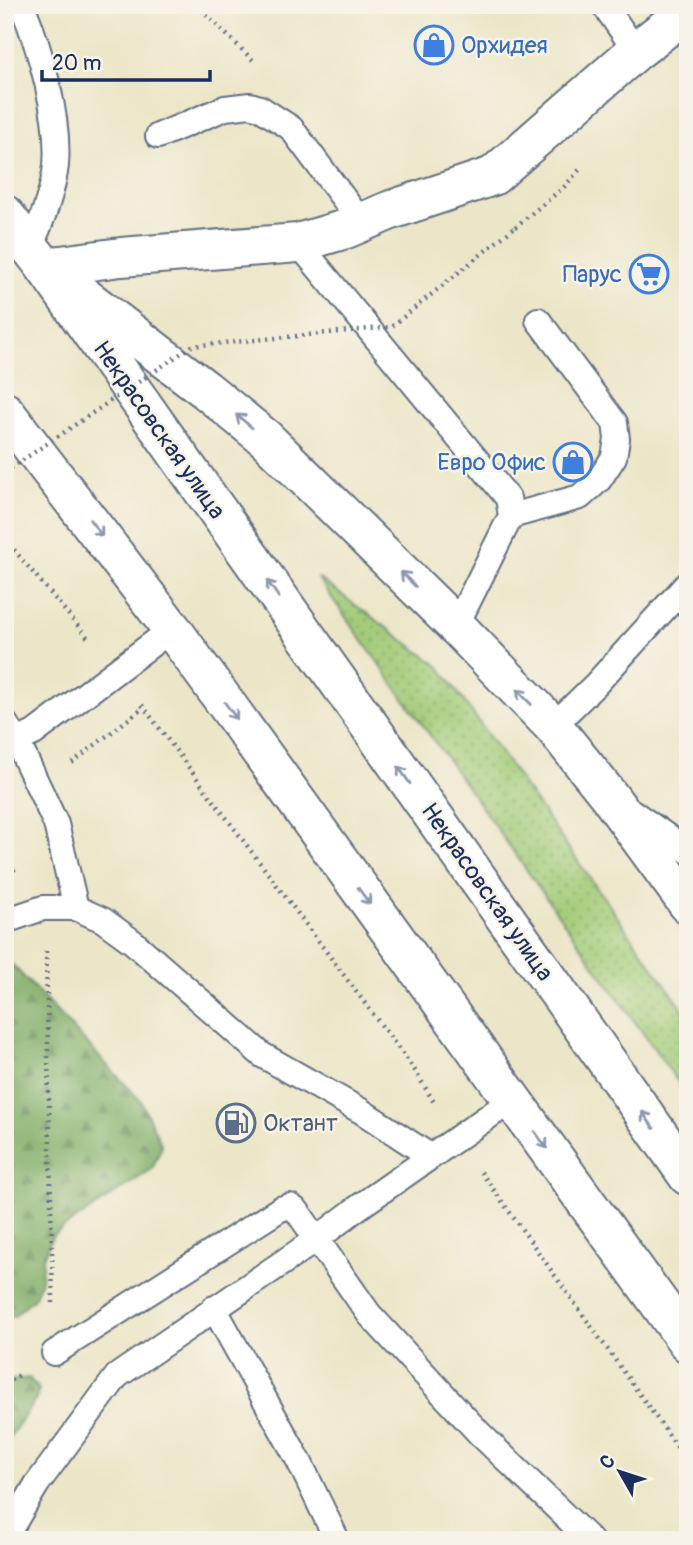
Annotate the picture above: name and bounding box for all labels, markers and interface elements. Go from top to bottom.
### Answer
shop icon: Орхидея [413,24,455,66]
place label: Орхидея [461,31,548,60]
scale bar [42,38,210,82]
text: 20 m [52,50,101,77]
supermarket icon: Парус [628,253,670,295]
place label: Парус [563,260,622,289]
street label: Некрасовская улица [87,335,231,525]
one-way arrow [235,413,253,429]
shop icon: Евро Офис [552,441,594,483]
place label: Евро Офис [437,448,546,477]
one-way arrow [88,519,103,537]
one-way arrow [399,570,416,587]
one-way arrow [266,580,280,599]
one-way arrow [515,688,532,705]
one-way arrow [224,701,238,720]
one-way arrow [397,766,411,785]
street label: Некрасовская улица [415,797,559,987]
one-way arrow [357,886,372,905]
fuel station icon: Октант [215,1102,257,1144]
place label: Октант [263,1109,338,1138]
one-way arrow [641,1111,655,1130]
one-way arrow [533,1130,548,1149]
north arrow [584,1436,654,1506]
text: С [595,1450,621,1474]

